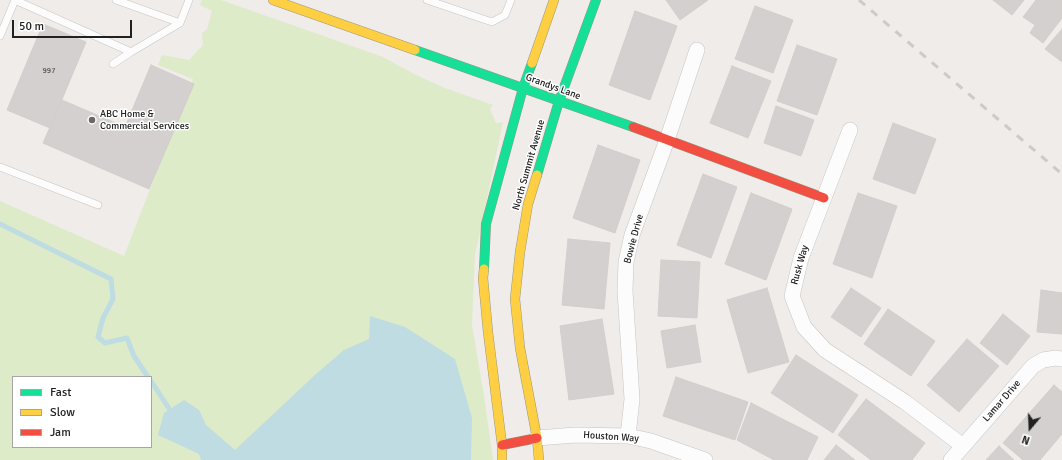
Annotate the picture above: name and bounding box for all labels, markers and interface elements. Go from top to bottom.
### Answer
scale bar [14,12,134,38]
text: 50 m [19,19,44,34]
house number: 997 [43,66,55,76]
street label: Grandys Lane [524,71,582,103]
place label: ABC Home & Commercial Services [100,108,189,132]
marker: ABC Home & Commercial Services [87,115,97,125]
street label: North Summit Avenue [510,118,548,212]
street label: Bowie Drive [622,213,646,265]
street label: Rusk Way [789,244,811,286]
legend [12,376,152,448]
street label: Lamar Drive [981,378,1023,424]
text: Fast [50,385,71,400]
text: Slow [50,405,75,420]
north arrow [1010,408,1050,448]
text: Jam [50,425,71,440]
street label: Houston Way [583,429,639,445]
text: N [1020,432,1032,447]

